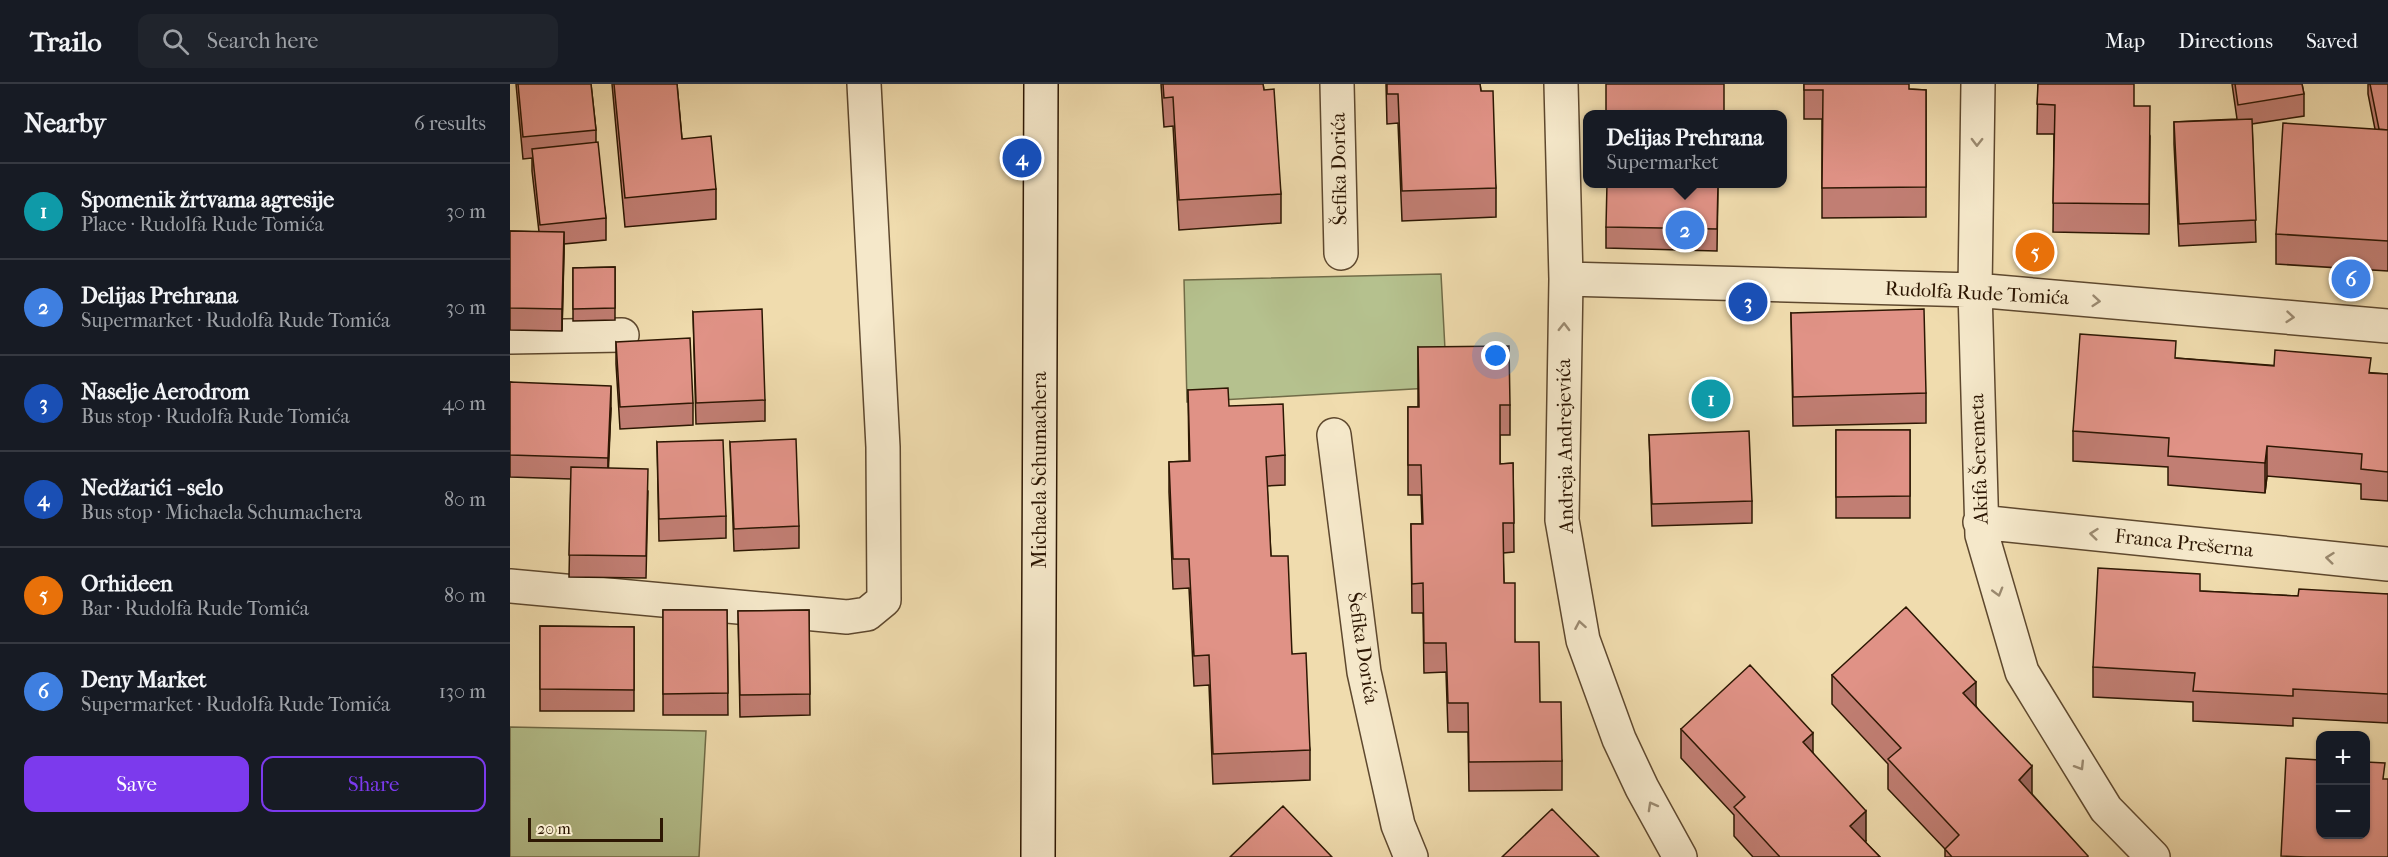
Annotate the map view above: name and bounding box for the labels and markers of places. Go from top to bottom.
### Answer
pin: 4 [1002,136,1042,181]
pin: 2 [1666,208,1704,252]
pin: 5 [2016,230,2054,274]
pin: 6 [2332,256,2370,302]
pin: 3 [1728,280,1768,324]
pin: 1 [1692,376,1730,422]

